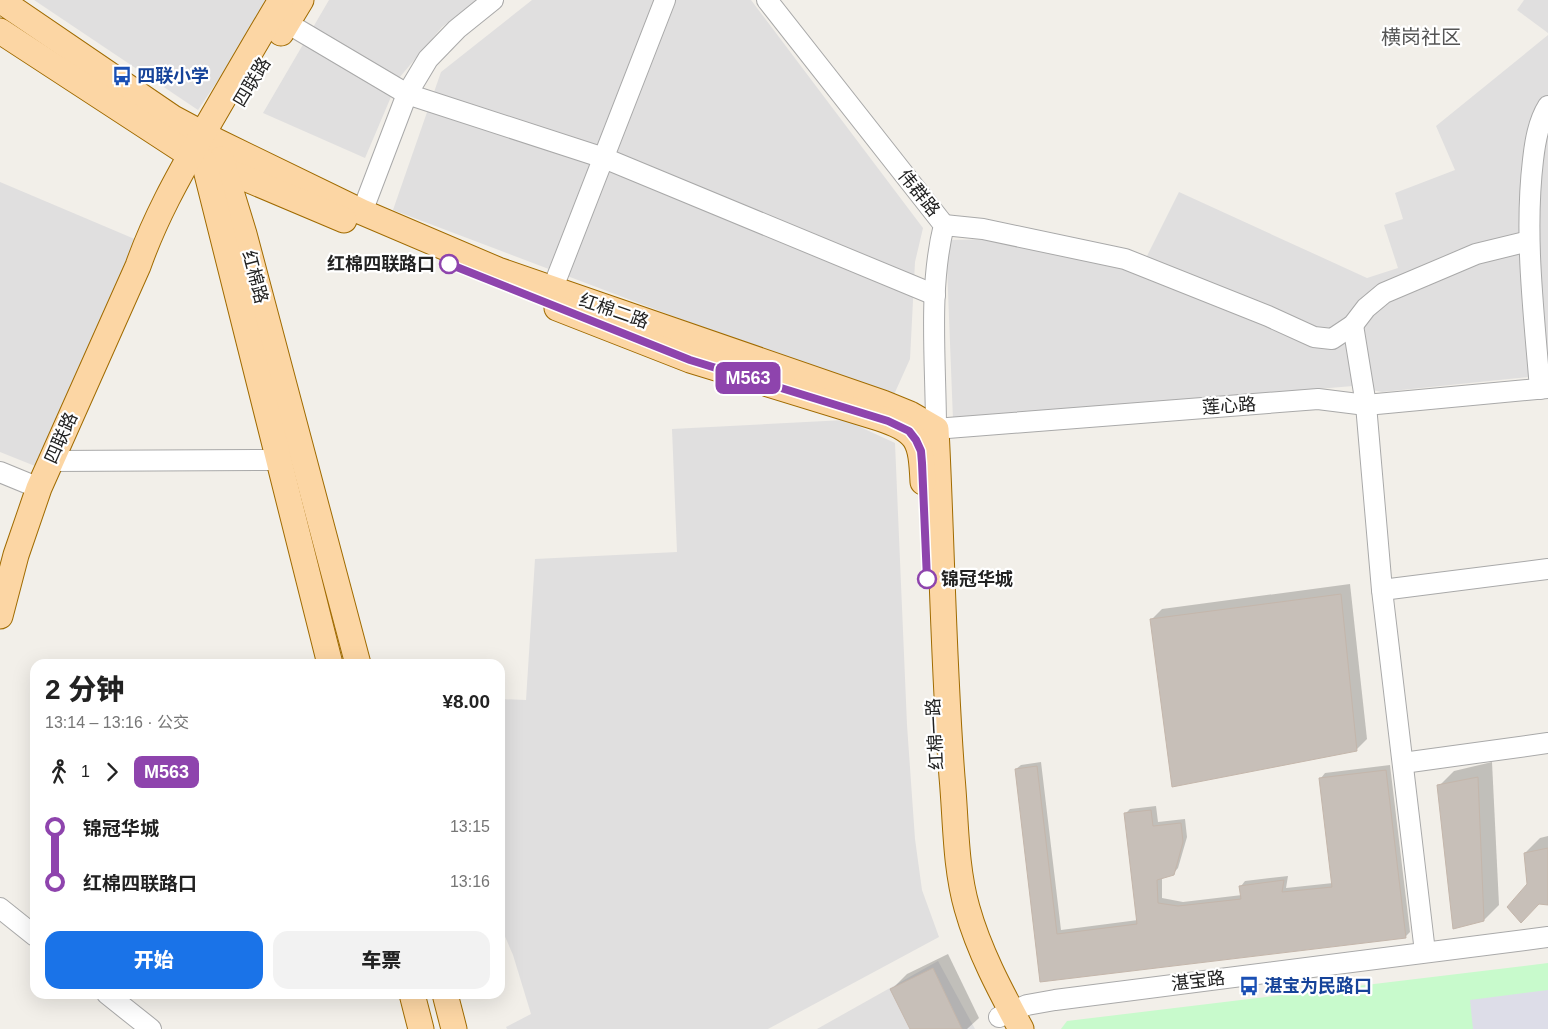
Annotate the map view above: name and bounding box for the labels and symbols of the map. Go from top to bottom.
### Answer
district label: 横岗社区 [1381,26,1461,48]
street label: 四联路 [230,54,274,110]
bus stop icon: 四联小学 [111,65,133,87]
place label: 四联小学 [137,66,209,86]
street label: 伟群路 [894,166,944,220]
street label: 红棉路 [238,248,272,306]
place label: 红棉四联路口 [327,254,435,274]
marker: 红棉四联路口 [439,254,459,274]
street label: 红棉二路 [577,290,651,332]
line badge: M563 [713,362,783,394]
street label: 莲心路 [1201,394,1257,418]
street label: 四联路 [41,409,81,467]
marker: 锦冠华城 [917,569,937,589]
place label: 锦冠华城 [941,569,1013,589]
street label: 红棉一路 [923,698,947,770]
street label: 湛宝路 [1170,968,1226,994]
bus stop icon: 湛宝为民路口 [1238,975,1260,997]
place label: 湛宝为民路口 [1264,976,1372,996]

